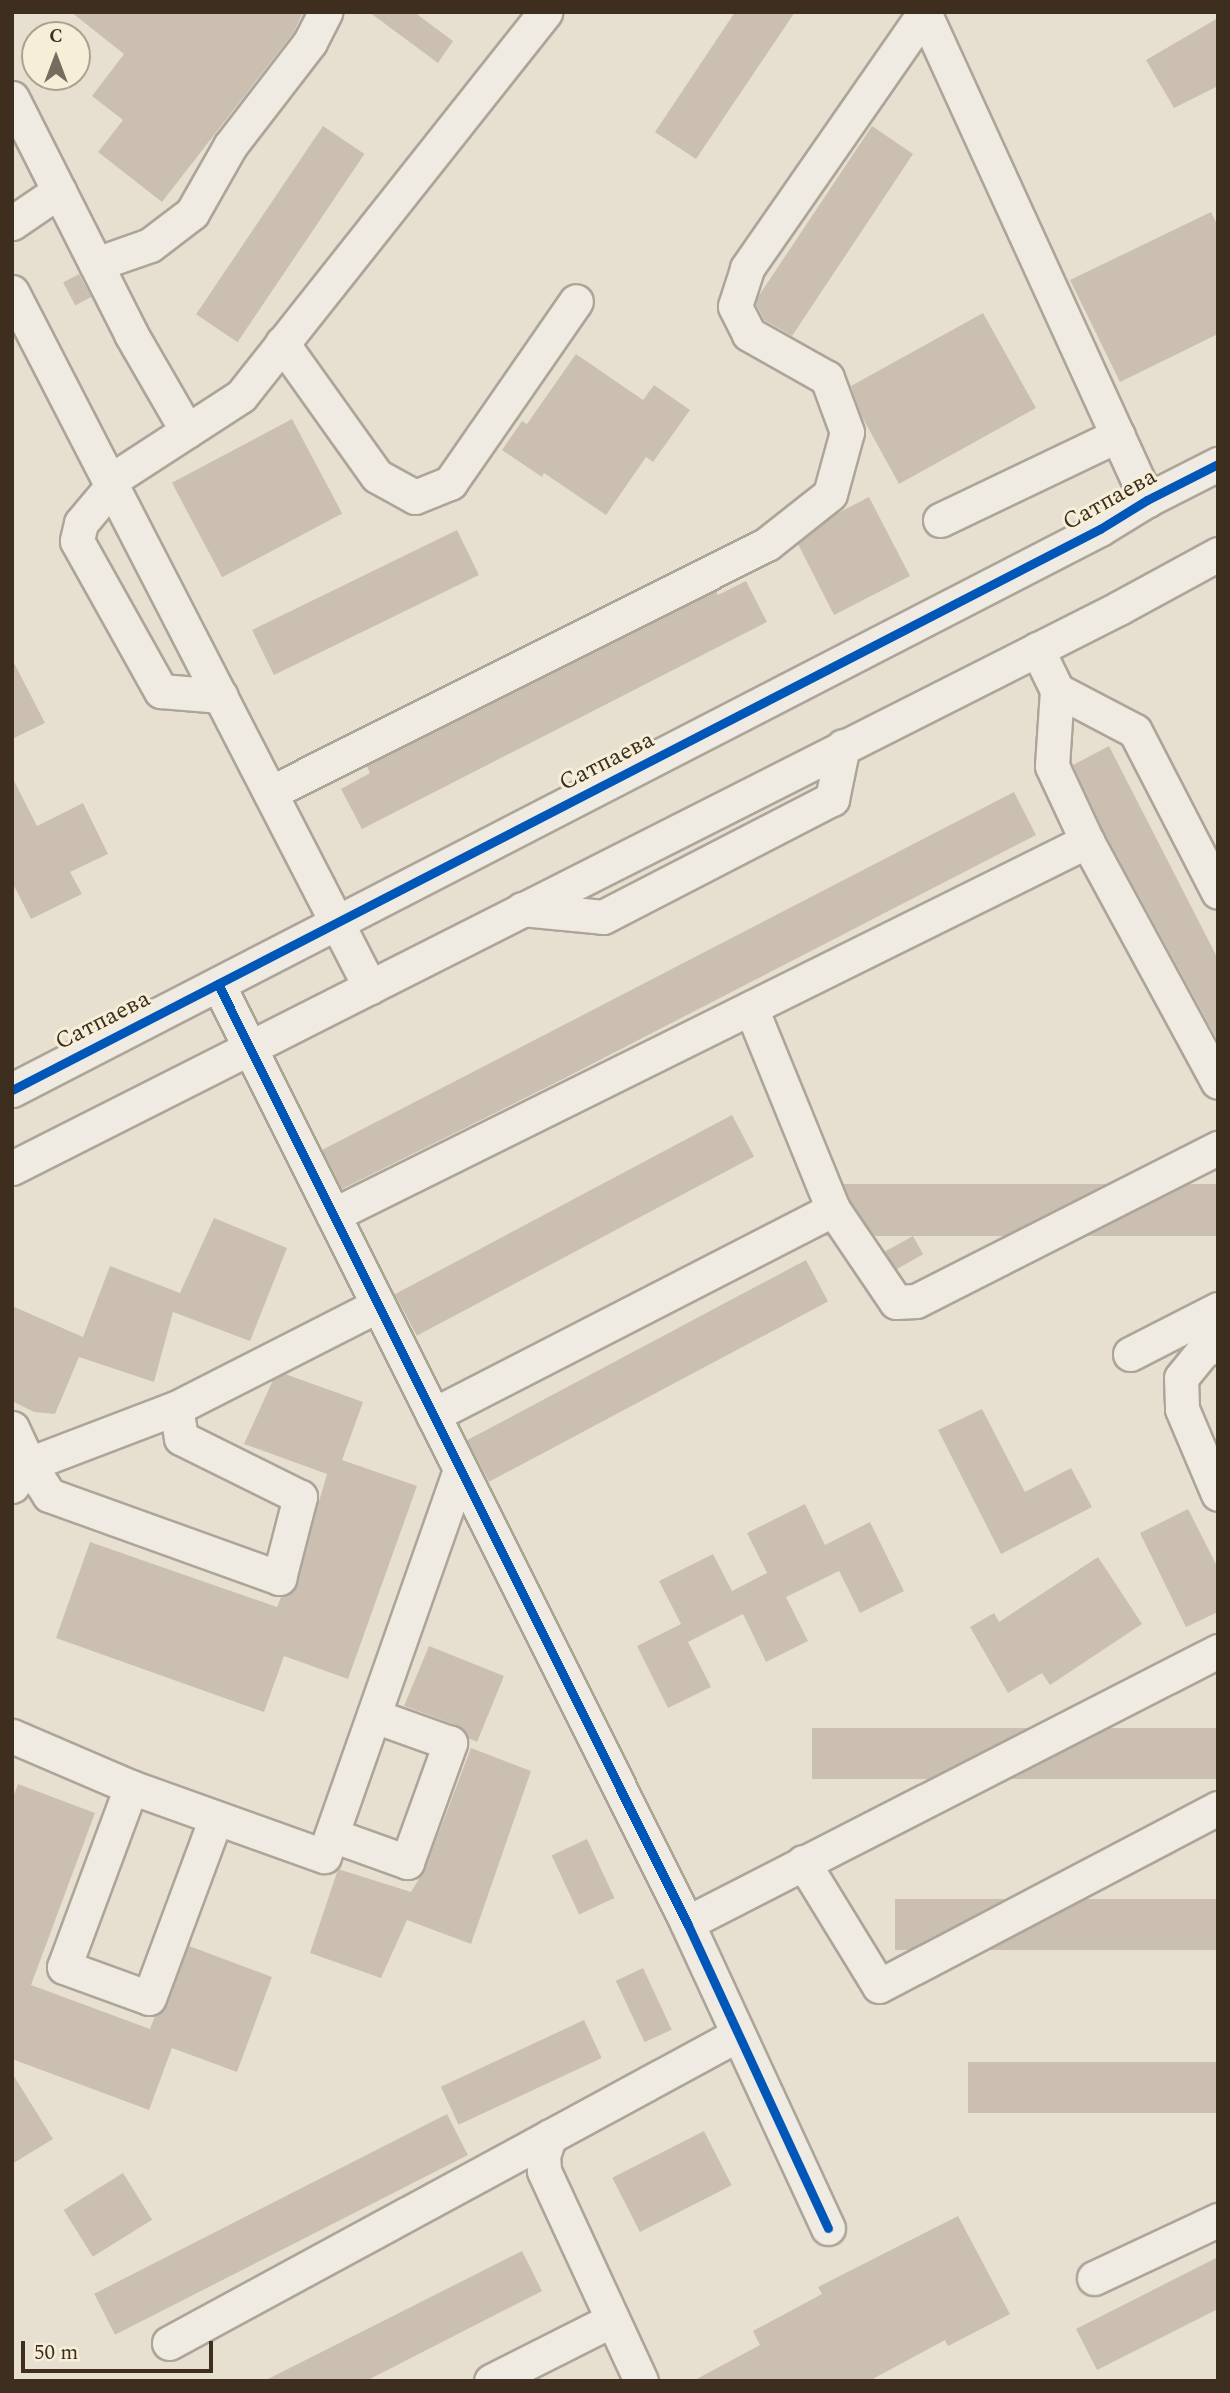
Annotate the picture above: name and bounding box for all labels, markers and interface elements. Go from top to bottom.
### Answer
north arrow [21,21,91,91]
text: С [49,22,63,51]
street label: Сатпаева [1058,462,1162,538]
street label: Сатпаева [555,726,659,798]
street label: Сатпаева [51,985,155,1057]
scale bar [24,2326,217,2370]
text: 50 m [34,2337,78,2369]

